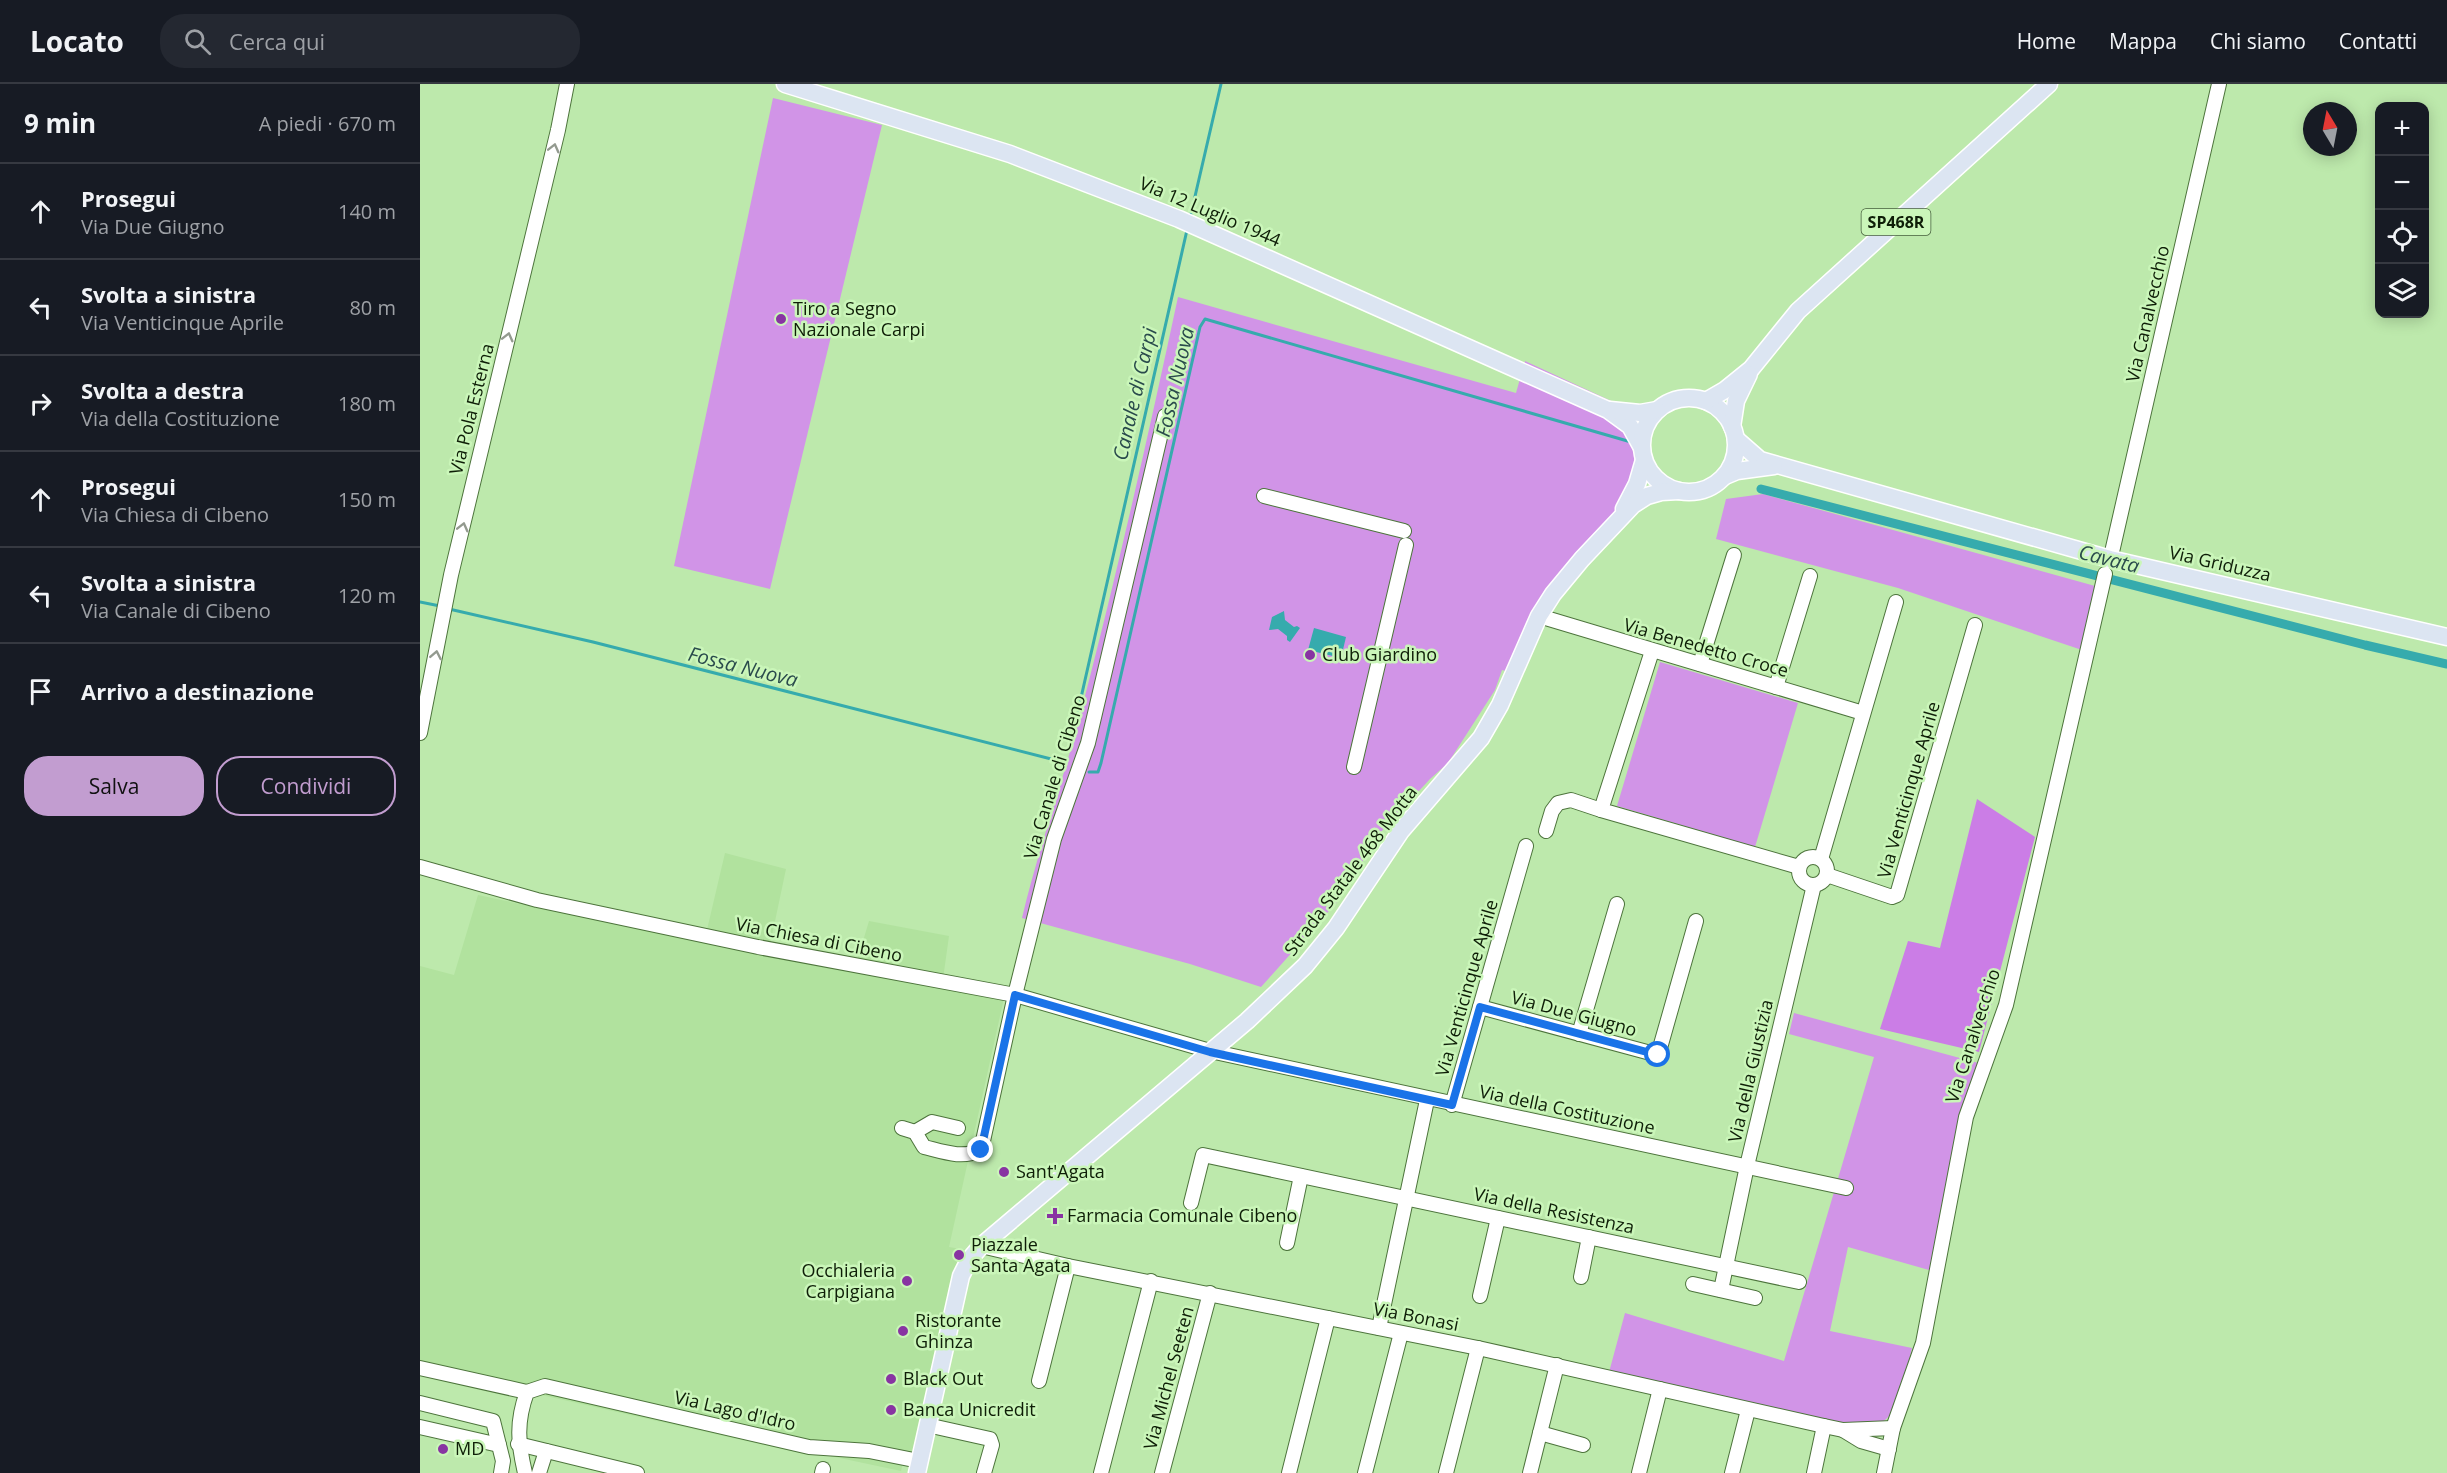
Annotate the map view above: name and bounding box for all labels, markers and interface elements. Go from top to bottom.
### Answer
search box [160,14,580,68]
text: Locato [30,22,124,60]
icon: search [181,25,214,58]
text: Cerca qui [229,26,325,56]
text: Home [2017,27,2076,55]
text: Mappa [2109,27,2177,55]
text: Chi siamo [2210,27,2306,55]
text: Contatti [2339,27,2417,55]
north arrow [2303,102,2357,156]
map controls [2375,102,2429,318]
button: + [2375,102,2429,156]
text: 9 min [24,105,96,141]
text: A piedi · 670 m [259,110,396,137]
one-way arrow [547,143,560,153]
button: − [2375,156,2429,210]
street label: Via 12 Luglio 1944 [1136,170,1285,252]
text: Prosegui [81,183,176,213]
icon: ahead [24,195,57,228]
text: 140 m [338,198,396,225]
road number: SP468R [1862,209,1930,235]
button: locate [2375,210,2429,264]
text: Via Due Giugno [81,213,225,240]
street label: Via Canalvecchio [2120,243,2174,385]
button: layers [2375,264,2429,318]
text: Svolta a sinistra [81,279,256,309]
icon: left [24,291,57,324]
text: 80 m [349,294,396,321]
place label: Tiro a Segno Nazionale Carpi [793,296,925,341]
text: Via Venticinque Aprile [81,309,284,336]
marker: Tiro a Segno Nazionale Carpi [774,312,788,326]
water label: Canale di Carpi [1106,324,1163,463]
water label: Fossa Nuova [1149,324,1200,439]
one-way arrow [501,332,514,342]
street label: Via Pola Esterna [443,341,499,477]
text: Svolta a destra [81,375,244,405]
icon: right [24,387,57,420]
text: 180 m [338,390,396,417]
text: Via della Costituzione [81,405,280,432]
text: Prosegui [81,471,176,501]
icon: ahead [24,483,57,516]
text: 150 m [338,486,396,513]
text: Via Chiesa di Cibeno [81,501,269,528]
one-way arrow [455,522,468,532]
water label: Cavata [2076,538,2142,579]
street label: Via Griduzza [2167,540,2274,586]
text: Svolta a sinistra [81,567,256,597]
icon: left [24,579,57,612]
text: 120 m [338,582,396,609]
text: Via Canale di Cibeno [81,597,271,624]
street label: Via Benedetto Croce [1621,612,1792,682]
water label: Fossa Nuova [686,640,801,693]
place label: Club Giardino [1322,642,1437,666]
marker: Club Giardino [1303,648,1317,662]
one-way arrow [429,651,442,661]
icon: arrive [24,675,57,708]
text: Arrivo a destinazione [81,676,314,706]
street label: Via Canale di Cibeno [1018,692,1090,862]
street label: Via Venticinque Aprile [1871,699,1945,881]
button: Salva [24,756,204,816]
button: Condividi [216,756,396,816]
street label: Strada Statale 468 Motta [1278,781,1422,960]
street label: Via Venticinque Aprile [1429,897,1503,1079]
street label: Via Chiesa di Cibeno [734,911,905,967]
street label: Via Canalvecchio [1939,966,2005,1106]
street label: Via Due Giugno [1509,985,1640,1041]
street label: Via della Giustizia [1722,997,1778,1145]
route start [1644,1041,1670,1067]
street label: Via della Costituzione [1477,1079,1657,1139]
route end [967,1136,993,1162]
place label: Sant'Agata [1016,1159,1105,1183]
marker: Sant'Agata [997,1165,1011,1179]
street label: Via della Resistenza [1472,1181,1637,1239]
place label: Farmacia Comunale Cibeno [1067,1203,1297,1227]
marker: Farmacia Comunale Cibeno [1048,1209,1062,1223]
place label: Piazzale Santa Agata [971,1232,1071,1277]
marker: Piazzale Santa Agata [952,1248,966,1262]
place label: Occhialeria Carpigiana [802,1258,895,1303]
marker: Occhialeria Carpigiana [900,1274,914,1288]
street label: Via Bonasi [1371,1296,1461,1336]
street label: Via Michel Seeten [1137,1303,1199,1452]
place label: Ristorante Ghinza [915,1308,1001,1353]
marker: Ristorante Ghinza [896,1324,910,1338]
place label: Black Out [903,1366,983,1390]
marker: Black Out [884,1372,898,1386]
street label: Via Lago d'Idro [672,1384,798,1436]
place label: Banca Unicredit [903,1397,1036,1421]
marker: Banca Unicredit [884,1403,898,1417]
place label: MD [455,1436,484,1460]
marker: MD [436,1442,450,1456]

